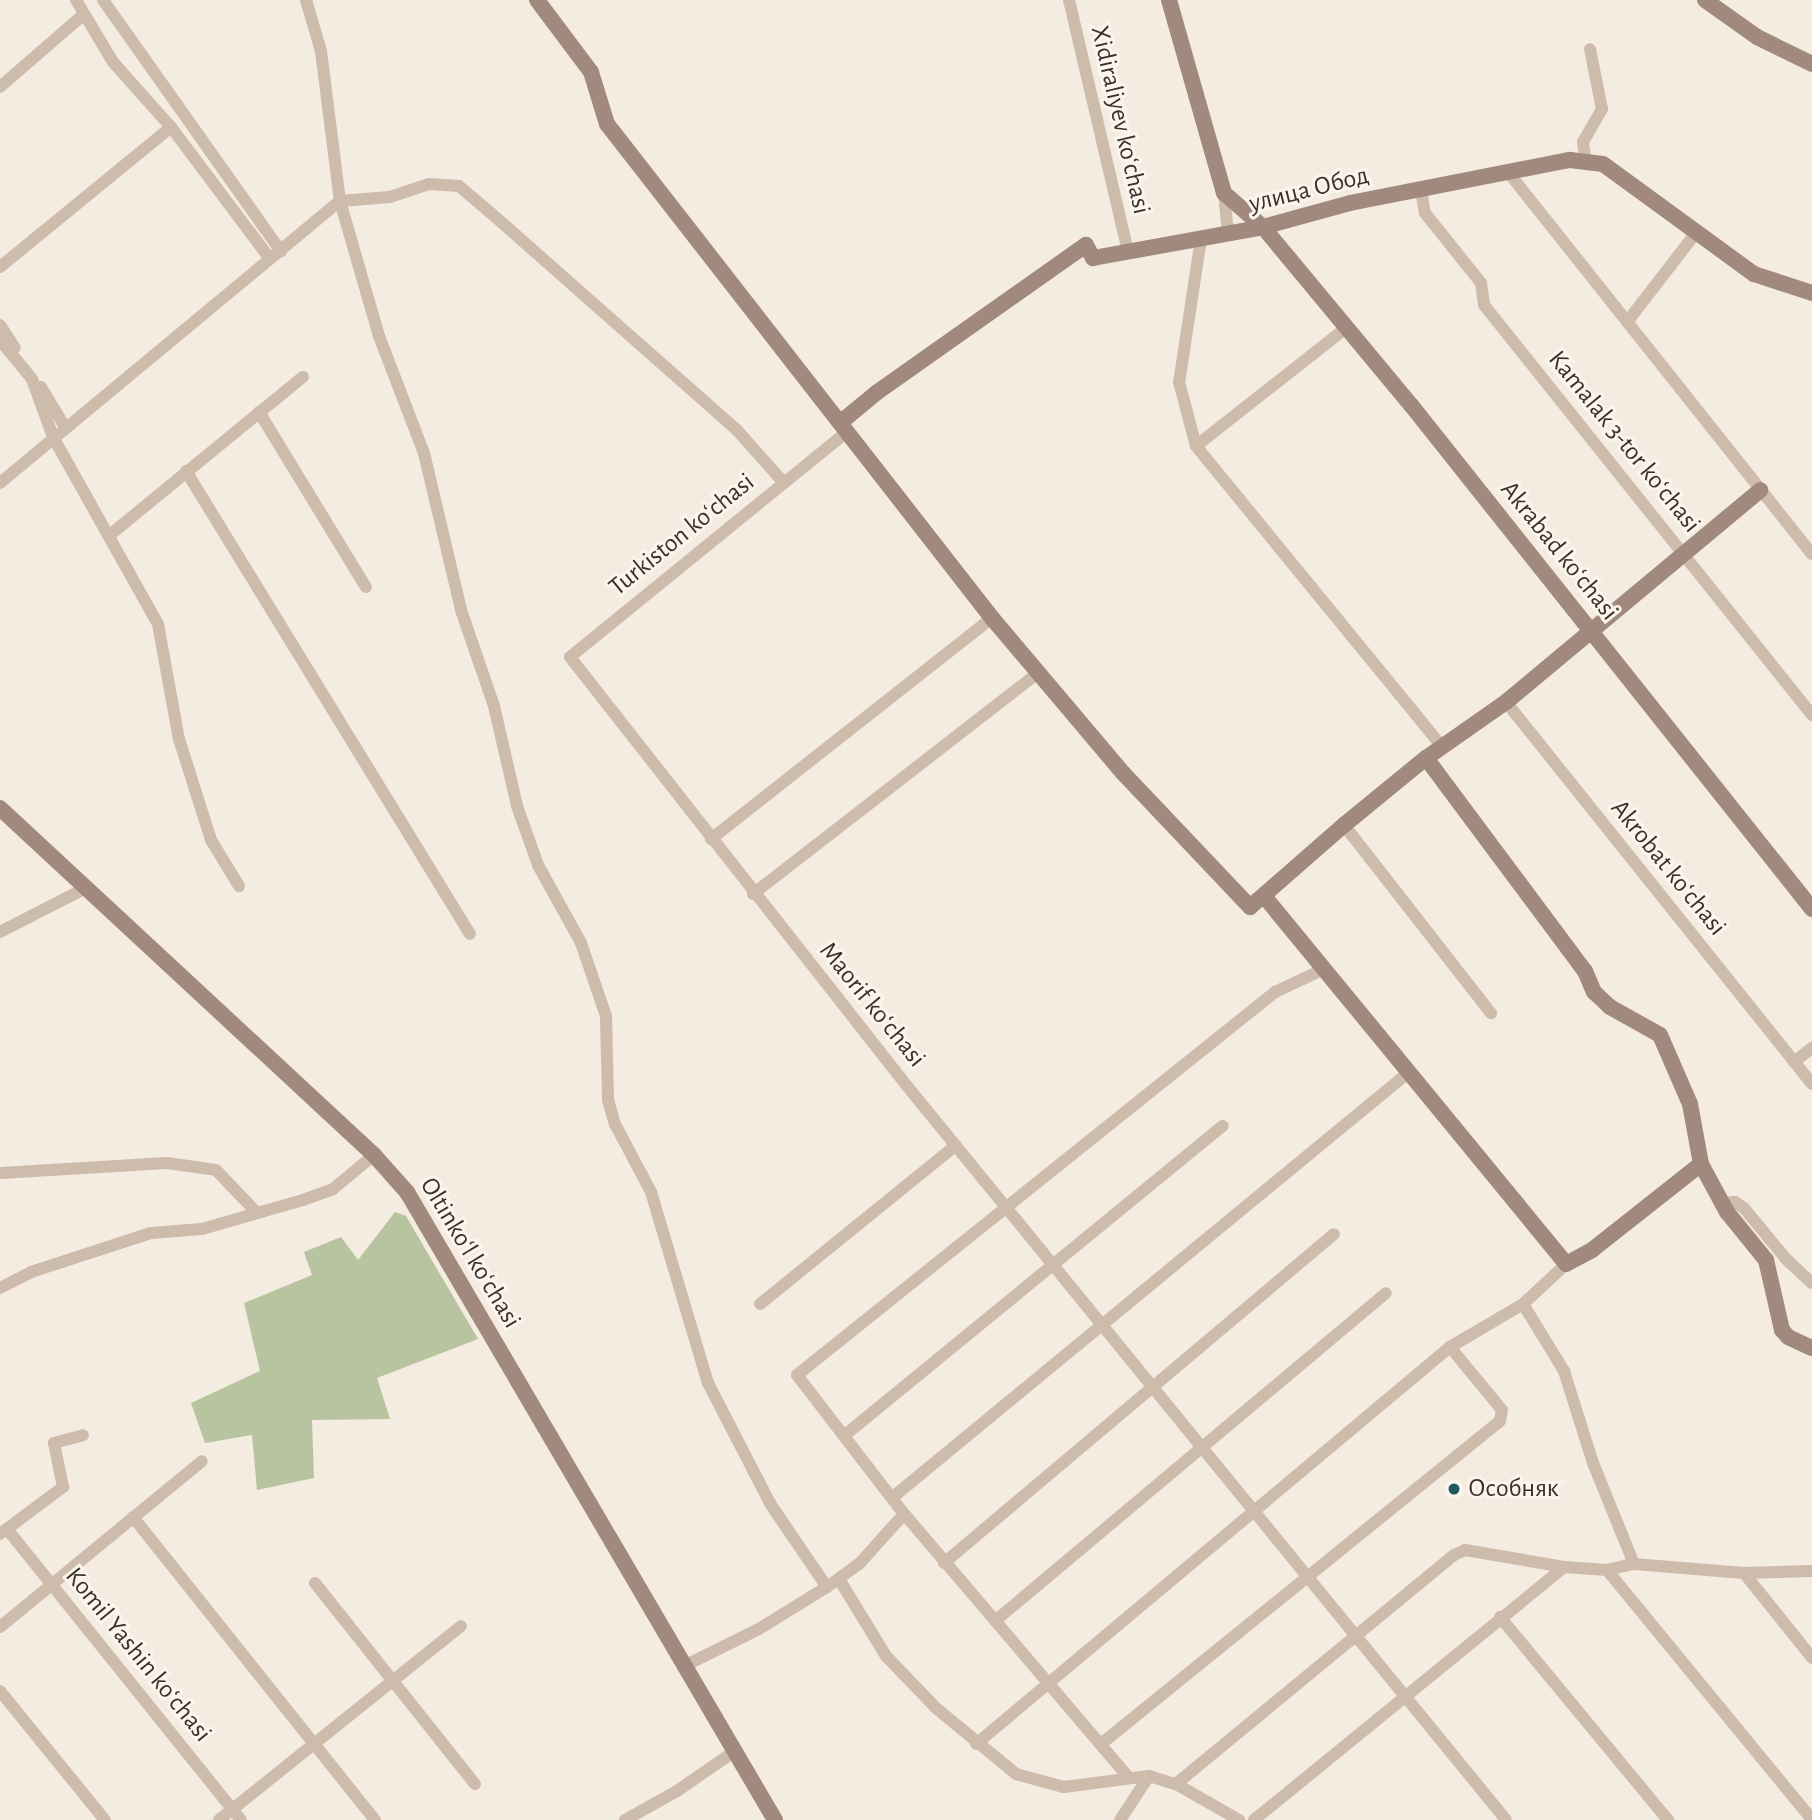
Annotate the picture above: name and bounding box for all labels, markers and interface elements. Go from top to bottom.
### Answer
street label: Xidiraliyev koʻchasi [1083,23,1157,217]
street label: улица Обод [1246,160,1372,220]
street label: Kamalak 3-tor koʻchasi [1541,345,1707,539]
street label: Turkiston koʻchasi [603,467,761,603]
street label: Akrabad koʻchasi [1493,475,1625,627]
street label: Akrobat koʻchasi [1604,794,1732,942]
street label: Maorif koʻchasi [812,936,932,1074]
street label: Oltinkoʻl koʻchasi [413,1172,527,1334]
place label: Особняк [1468,1473,1559,1505]
marker: Особняк [1446,1481,1462,1497]
street label: Komil Yashin koʻchasi [58,1562,218,1748]

